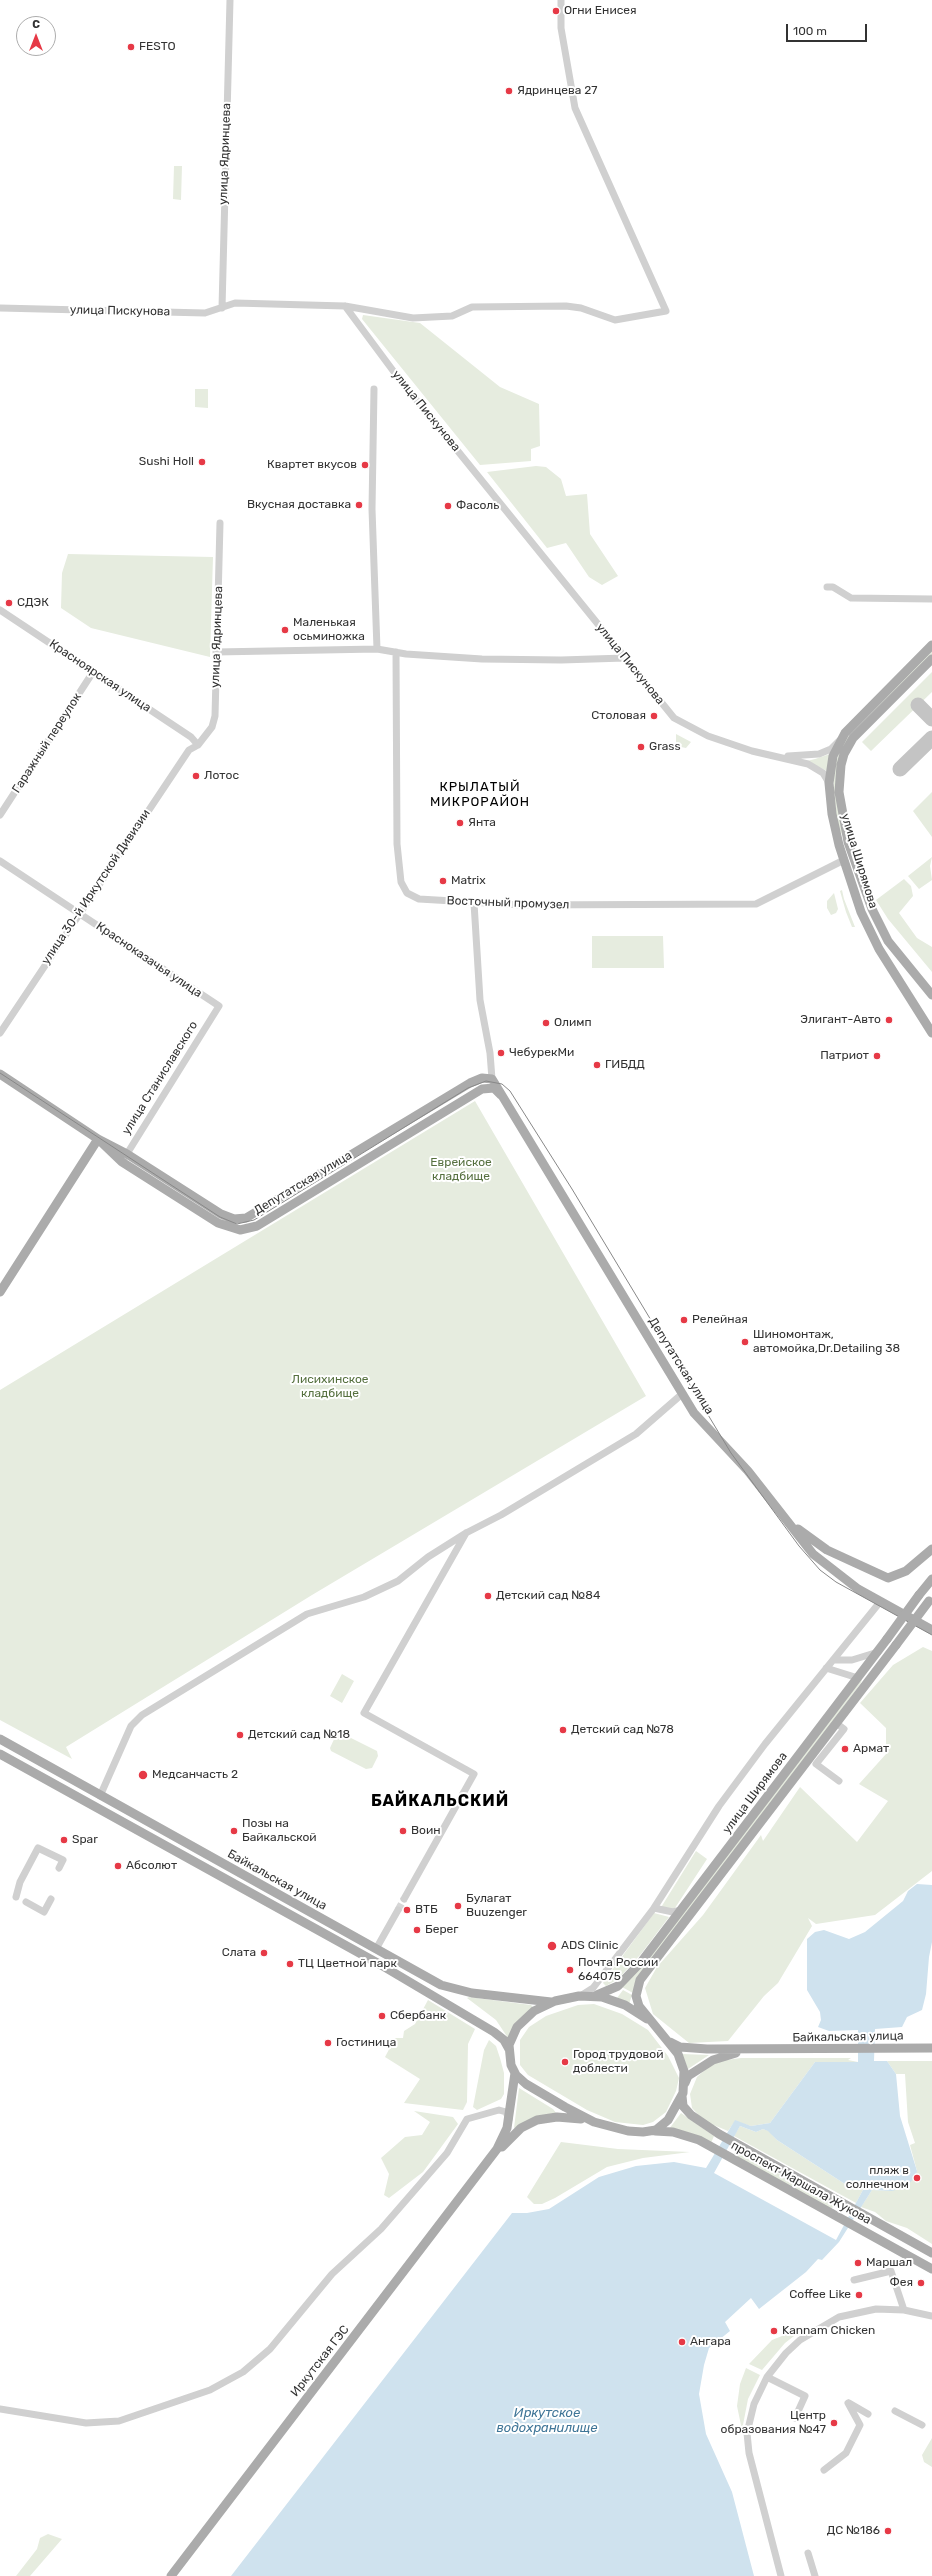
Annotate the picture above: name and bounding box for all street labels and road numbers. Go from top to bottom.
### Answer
street label: улица Ядринцева [216,103,234,205]
street label: улица Пискунова [70,303,170,319]
street label: улица Пискунова [389,367,463,455]
street label: улица Ядринцева [208,586,226,688]
street label: улица Пискунова [593,620,667,708]
street label: Красноярская улица [46,637,154,715]
street label: Гаражный переулок [9,690,85,796]
street label: улица 30-й Иркутской Дивизии [39,807,153,967]
street label: улица Ширямова [838,812,880,910]
street label: Восточный промузел [446,894,570,912]
street label: Красноказачья улица [93,919,205,1001]
street label: улица Станиславского [119,1018,201,1138]
street label: Депутатская улица [252,1148,354,1218]
street label: Депутатская улица [645,1315,717,1417]
street label: улица Ширямова [720,1749,790,1837]
street label: Байкальская улица [225,1847,329,1913]
street label: Байкальская улица [792,2029,904,2045]
street label: проспект Маршала Жукова [728,2138,874,2228]
street label: Иркутская ГЭС [288,2323,352,2399]

